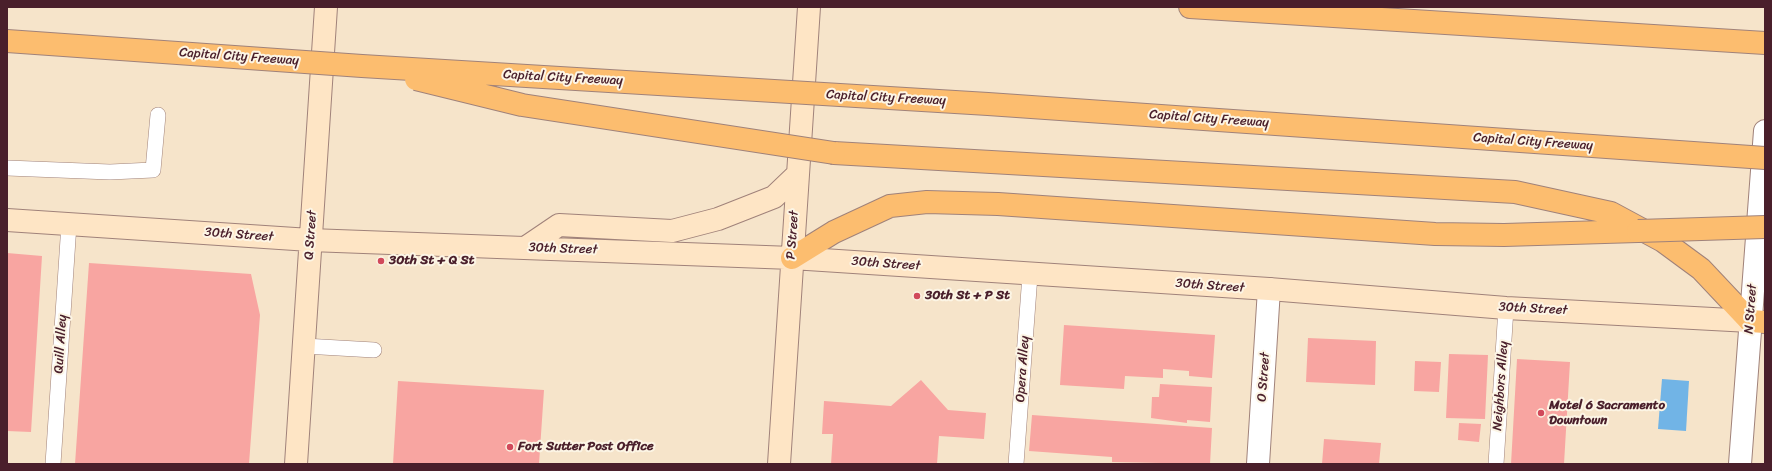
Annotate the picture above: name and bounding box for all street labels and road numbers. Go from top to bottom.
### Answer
street label: Capital City Freeway [179,45,299,69]
street label: Capital City Freeway [503,67,623,89]
street label: Capital City Freeway [826,87,946,109]
street label: Capital City Freeway [1149,107,1269,131]
street label: Capital City Freeway [1473,130,1593,154]
street label: Q Street [301,210,321,260]
street label: P Street [784,210,802,260]
street label: 30th Street [204,225,274,245]
street label: 30th Street [528,240,598,258]
street label: 30th Street [851,254,921,274]
street label: 30th Street [1175,276,1245,296]
street label: N Street [1741,283,1761,335]
street label: 30th Street [1498,299,1568,319]
street label: Quill Alley [51,314,71,374]
street label: Opera Alley [1013,335,1033,403]
street label: Neighbors Alley [1490,341,1512,431]
street label: O Street [1254,352,1274,402]

